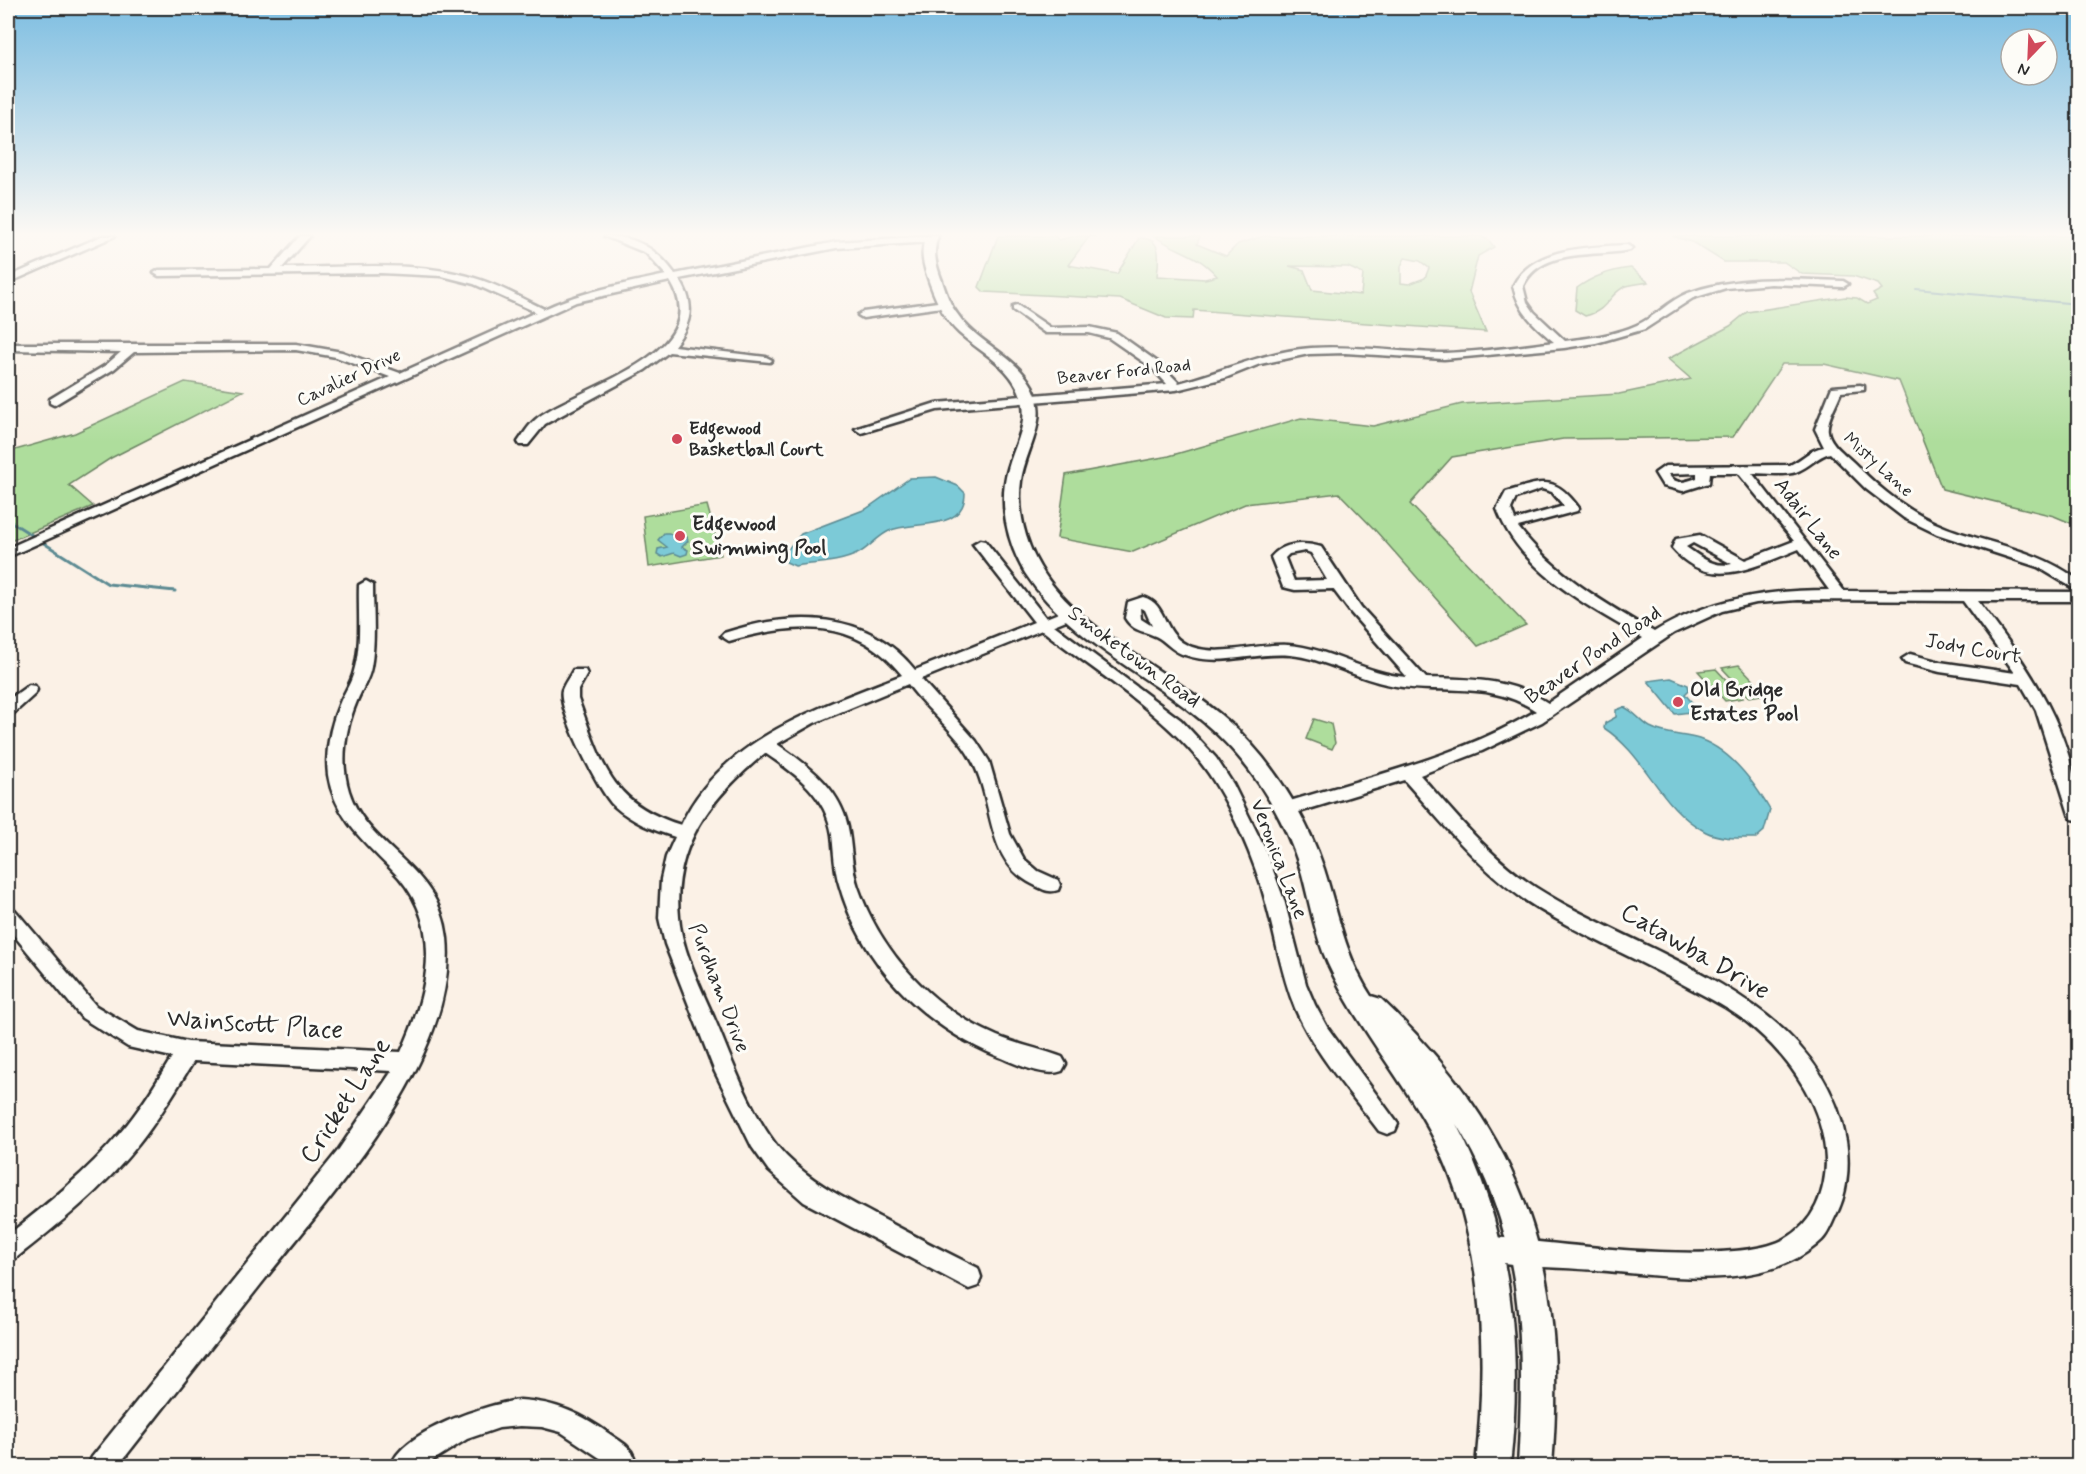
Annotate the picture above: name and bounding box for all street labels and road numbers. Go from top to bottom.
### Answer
street label: Cavalier Drive [293,343,405,413]
street label: Beaver Ford Road [1056,353,1192,391]
street label: Misty Lane [1838,427,1918,503]
street label: Adair Lane [1767,472,1849,566]
street label: Smoketown Road [1062,599,1206,715]
street label: Beaver Pond Road [1519,599,1667,711]
street label: Jody Court [1923,627,2023,671]
street label: Veronica Lane [1243,795,1315,923]
street label: Catawba Drive [1614,895,1776,1009]
street label: Purdham Drive [682,919,756,1057]
street label: Wainscott Place [166,1002,344,1048]
street label: Cricket Lane [293,1031,400,1171]

